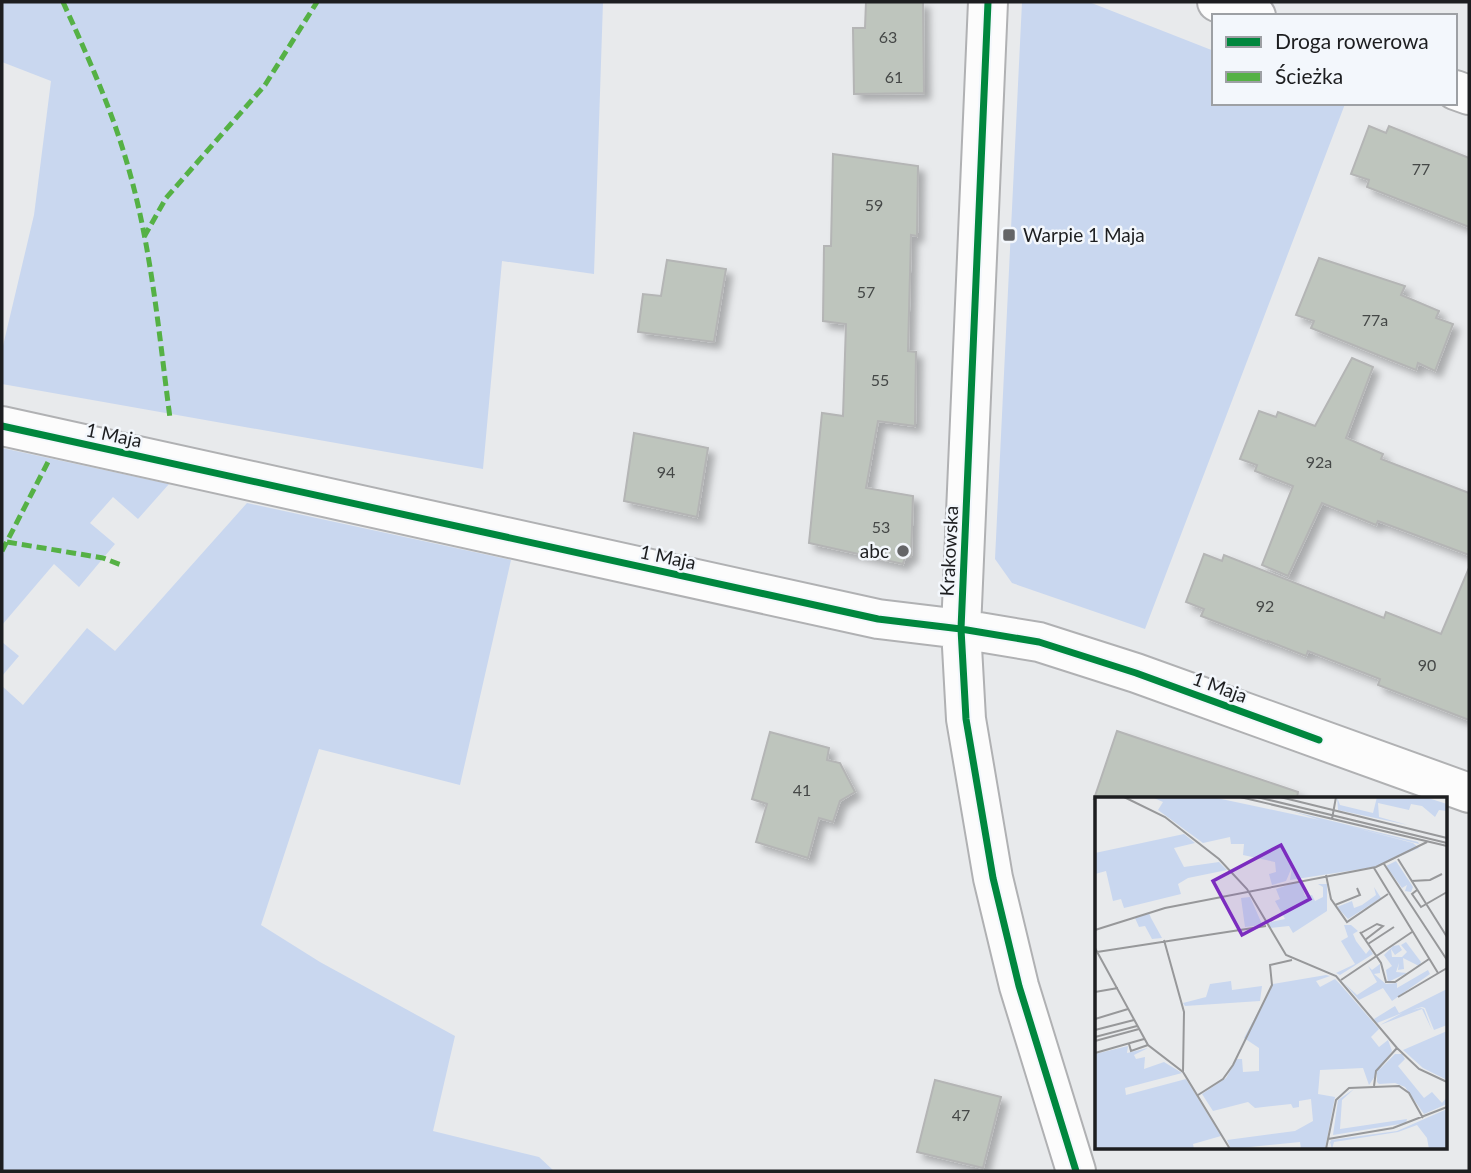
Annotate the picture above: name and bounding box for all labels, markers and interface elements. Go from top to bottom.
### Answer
legend [1212,14,1457,105]
house number: 63 [879,27,897,46]
text: Droga rowerowa [1275,28,1429,53]
text: Ścieżka [1275,63,1343,88]
house number: 61 [885,67,903,86]
house number: 77 [1412,159,1430,178]
house number: 59 [865,195,883,214]
place label: Warpie 1 Maja [1023,223,1145,246]
marker: Warpie 1 Maja [1001,227,1017,243]
house number: 57 [857,282,875,301]
house number: 77a [1362,310,1388,329]
house number: 55 [871,370,889,389]
street label: 1 Maja [84,417,144,452]
house number: 92a [1306,452,1332,471]
house number: 94 [657,462,675,481]
street label: Krakowska [935,505,962,597]
house number: 53 [872,517,890,536]
street label: 1 Maja [638,539,698,574]
place label: abc [860,539,889,562]
marker: abc [895,543,911,559]
house number: 92 [1256,596,1274,615]
house number: 90 [1418,655,1436,674]
street label: 1 Maja [1190,666,1251,707]
house number: 41 [793,780,811,799]
inset map [1095,797,1446,1148]
house number: 47 [952,1105,970,1124]

